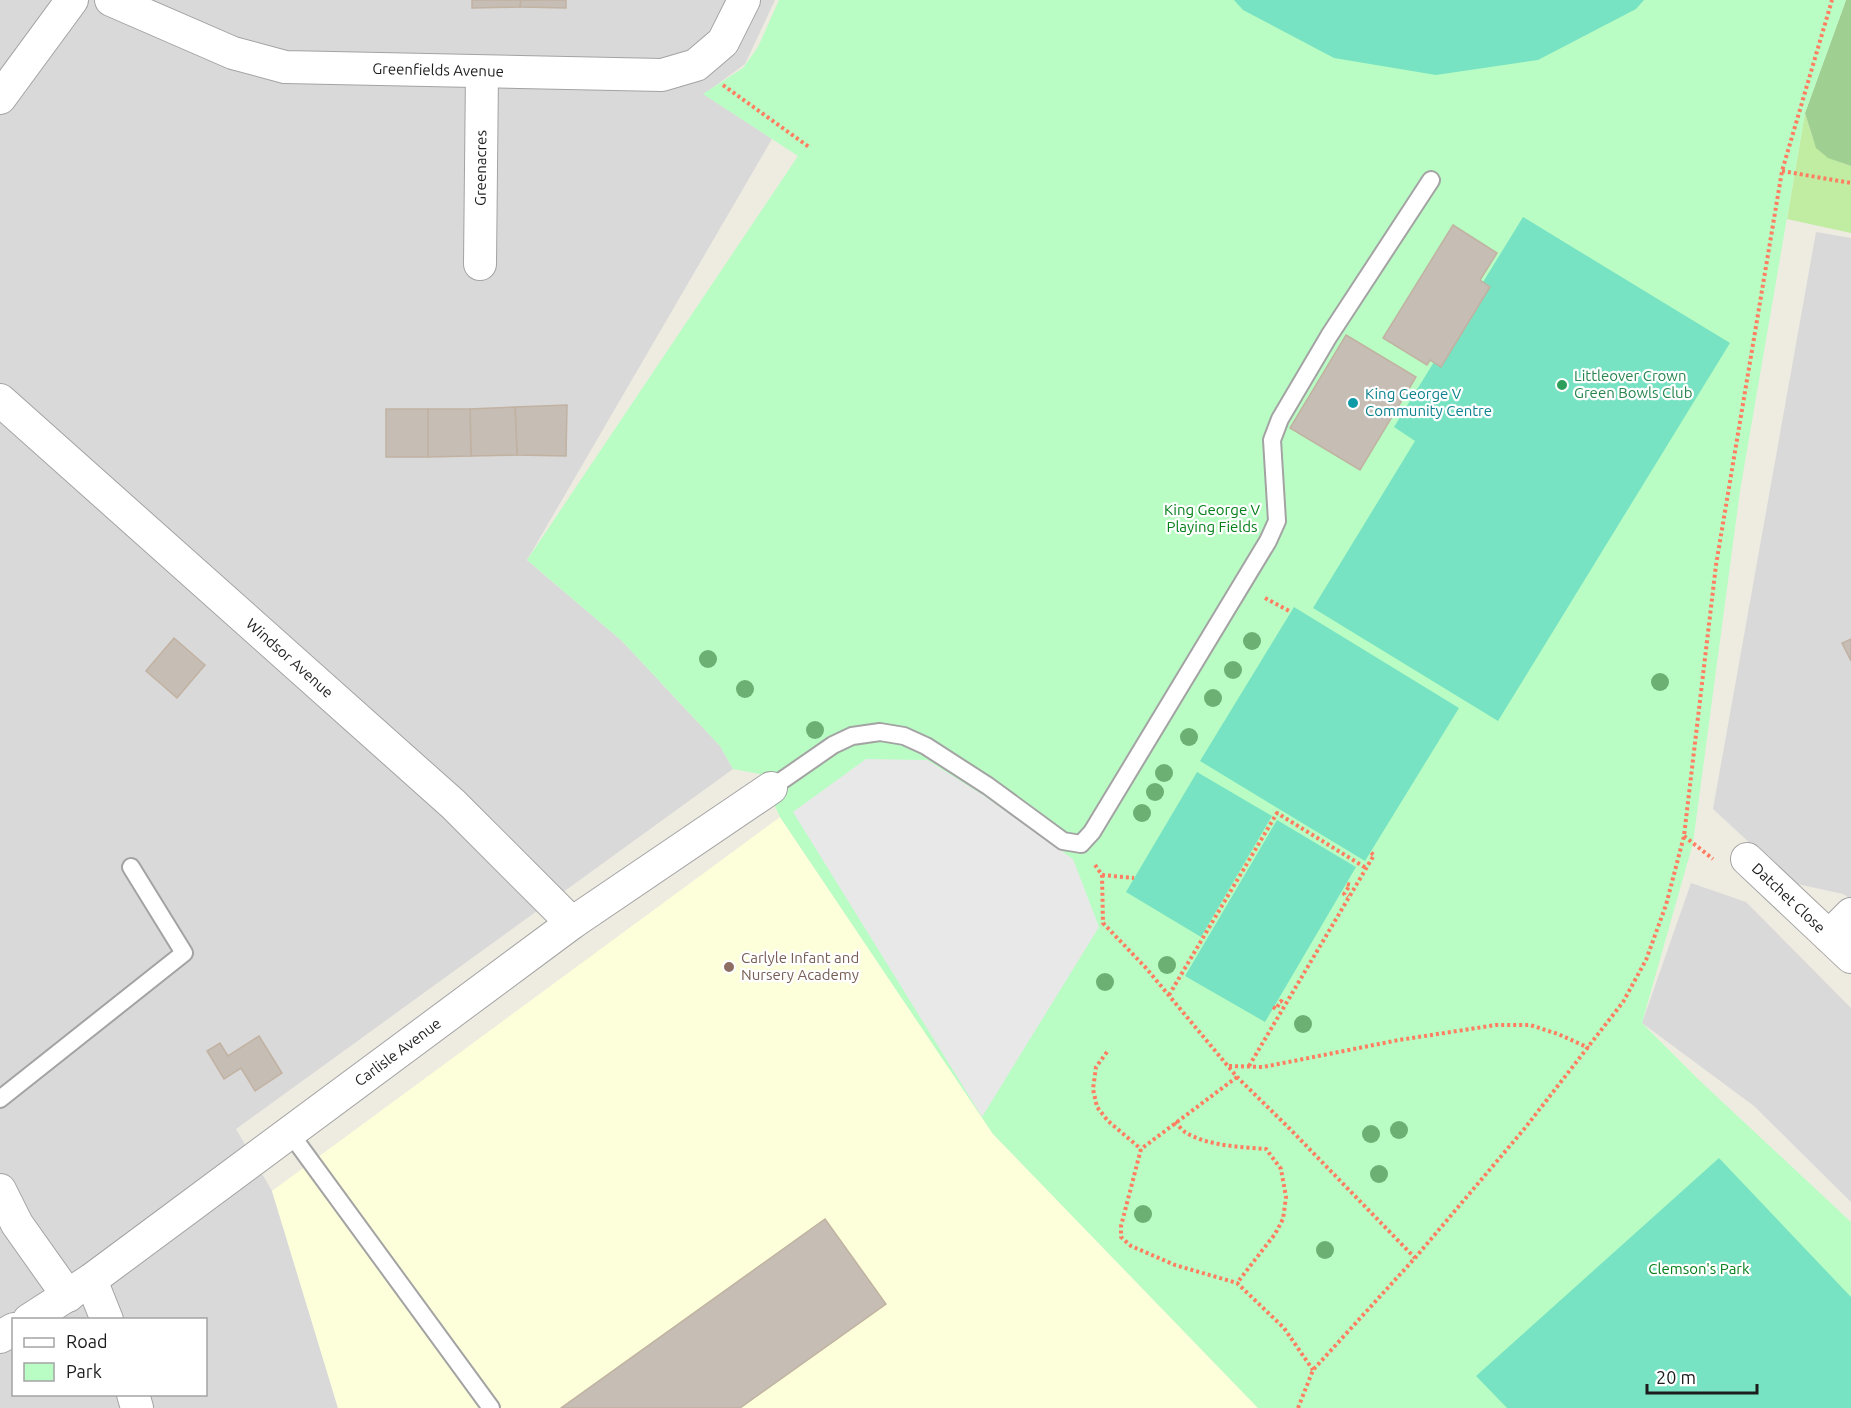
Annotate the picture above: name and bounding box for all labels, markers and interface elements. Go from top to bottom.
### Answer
street label: Greenfields Avenue [372,60,504,80]
street label: Greenacres [472,130,489,206]
place label: Littleover Crown Green Bowls Club [1574,367,1692,401]
marker: Littleover Crown Green Bowls Club [1555,378,1569,392]
place label: King George V Community Centre [1365,385,1492,419]
marker: King George V Community Centre [1346,396,1360,410]
park label: King George V Playing Fields [1164,501,1261,535]
street label: Windsor Avenue [243,615,337,701]
street label: Datchet Close [1749,859,1829,936]
place label: Carlyle Infant and Nursery Academy [741,949,859,983]
marker: Carlyle Infant and Nursery Academy [722,960,736,974]
street label: Carlisle Avenue [351,1014,444,1089]
park label: Clemson's Park [1648,1260,1750,1277]
legend [12,1318,207,1396]
text: Road [66,1331,108,1351]
scale bar [1647,1357,1756,1395]
text: Park [66,1361,102,1381]
text: 20 m [1656,1367,1696,1387]

